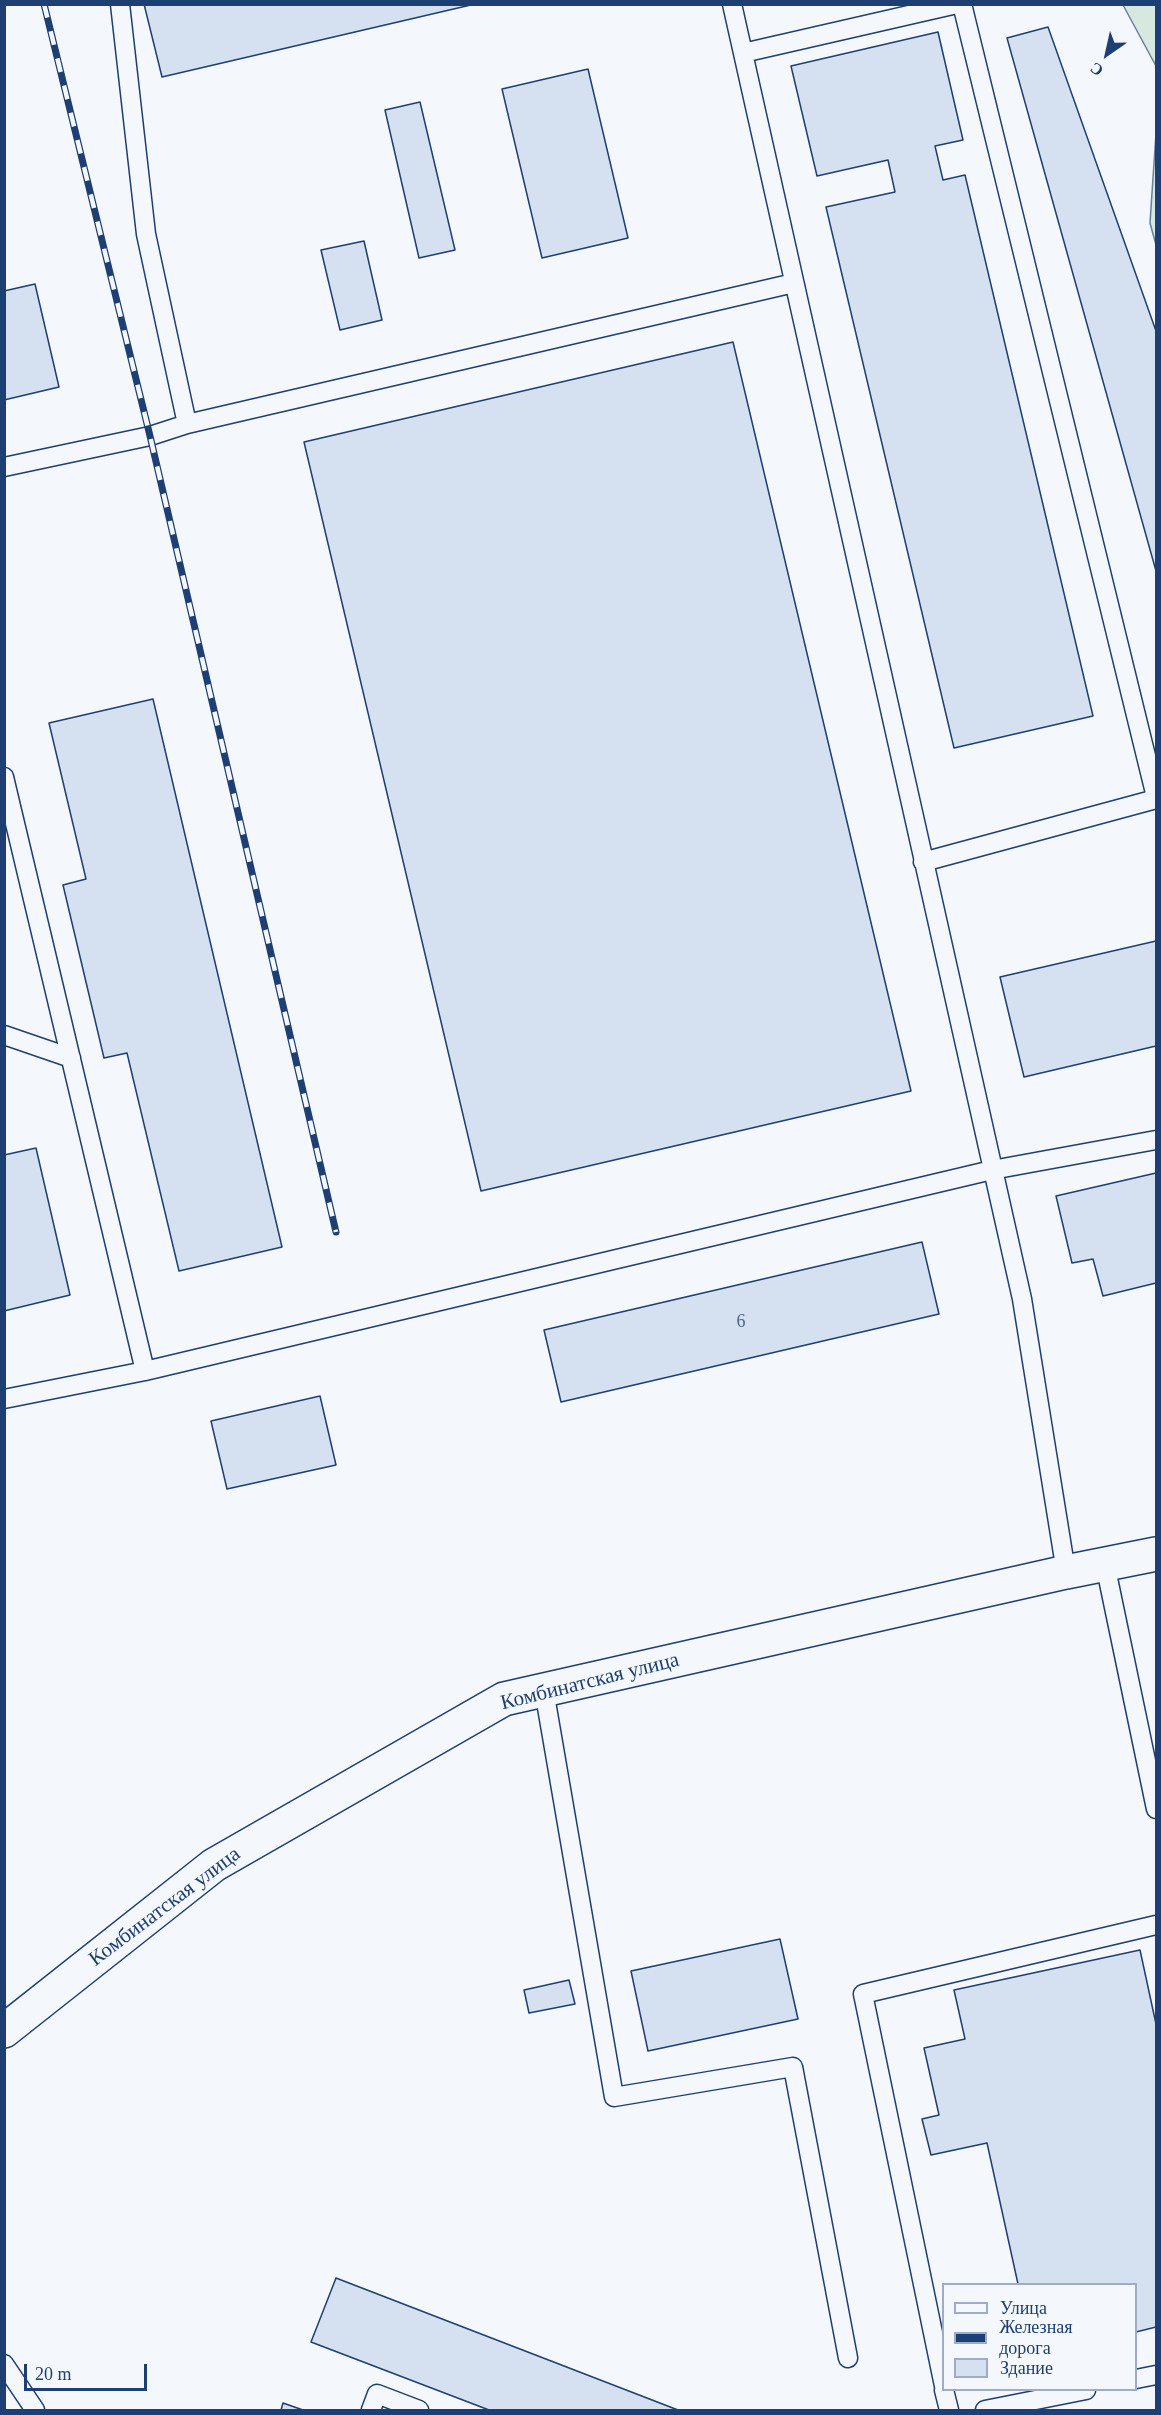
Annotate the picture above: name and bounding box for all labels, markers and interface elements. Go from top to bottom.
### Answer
north arrow [1077,24,1137,84]
text: С [1087,59,1106,80]
house number: 6 [736,1311,746,1333]
street label: Комбинатская улица [498,1648,682,1716]
street label: Комбинатская улица [84,1842,246,1972]
legend [942,2283,1137,2391]
text: Улица [1000,2298,1047,2318]
text: Железная дорога [999,2317,1073,2358]
scale bar [27,2352,150,2390]
text: Здание [1000,2358,1053,2378]
text: 20 m [35,2364,72,2384]

